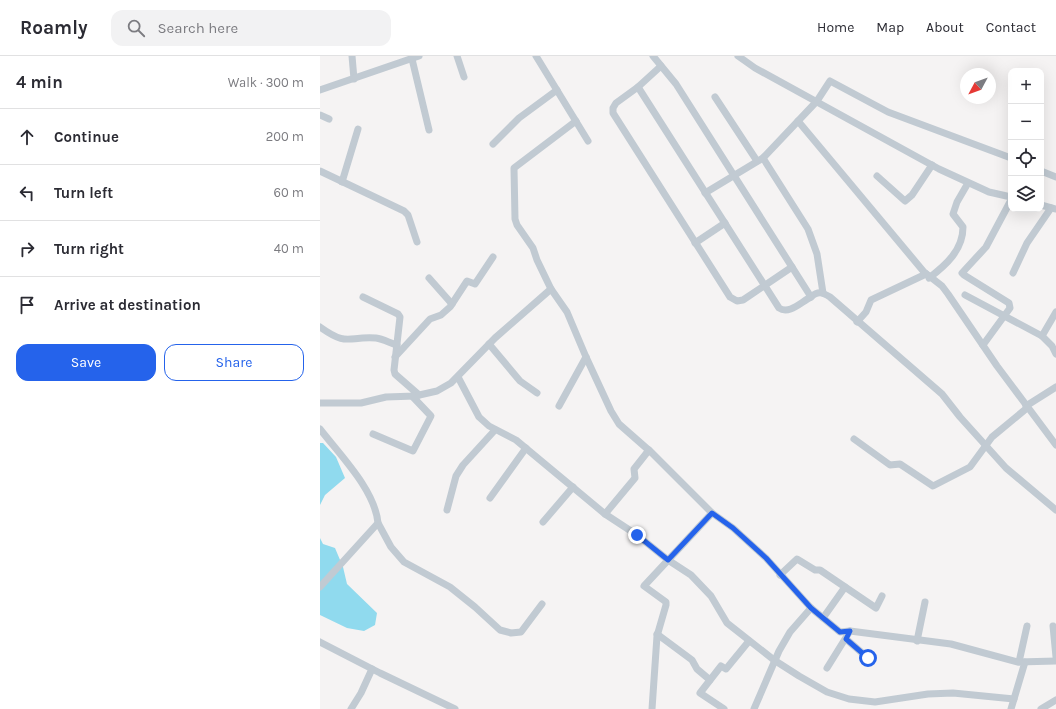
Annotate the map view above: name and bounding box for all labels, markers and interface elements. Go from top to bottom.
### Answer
search box [111,10,391,46]
text: Roamly [20,17,87,39]
icon: search [125,17,147,39]
text: Search here [157,19,238,37]
text: Home [817,19,854,36]
text: Map [876,19,904,36]
text: About [926,19,964,36]
text: Contact [986,19,1036,36]
north arrow [960,68,996,104]
map controls [1008,68,1044,212]
button: + [1008,68,1044,104]
text: 4 min [16,72,63,92]
text: Walk · 300 m [228,75,304,90]
button: − [1008,104,1044,140]
icon: ahead [16,126,38,148]
text: Continue [54,128,119,146]
text: 200 m [266,129,304,144]
button: locate [1008,140,1044,176]
button: layers [1008,176,1044,212]
icon: left [16,182,38,204]
text: Turn left [54,184,113,202]
text: 60 m [274,185,304,200]
icon: right [16,238,38,260]
text: Turn right [54,240,124,258]
text: 40 m [274,241,304,256]
icon: arrive [16,294,38,316]
text: Arrive at destination [54,296,201,314]
button: Save [16,344,156,381]
button: Share [164,344,304,381]
route end [628,526,646,544]
route start [859,649,877,667]

